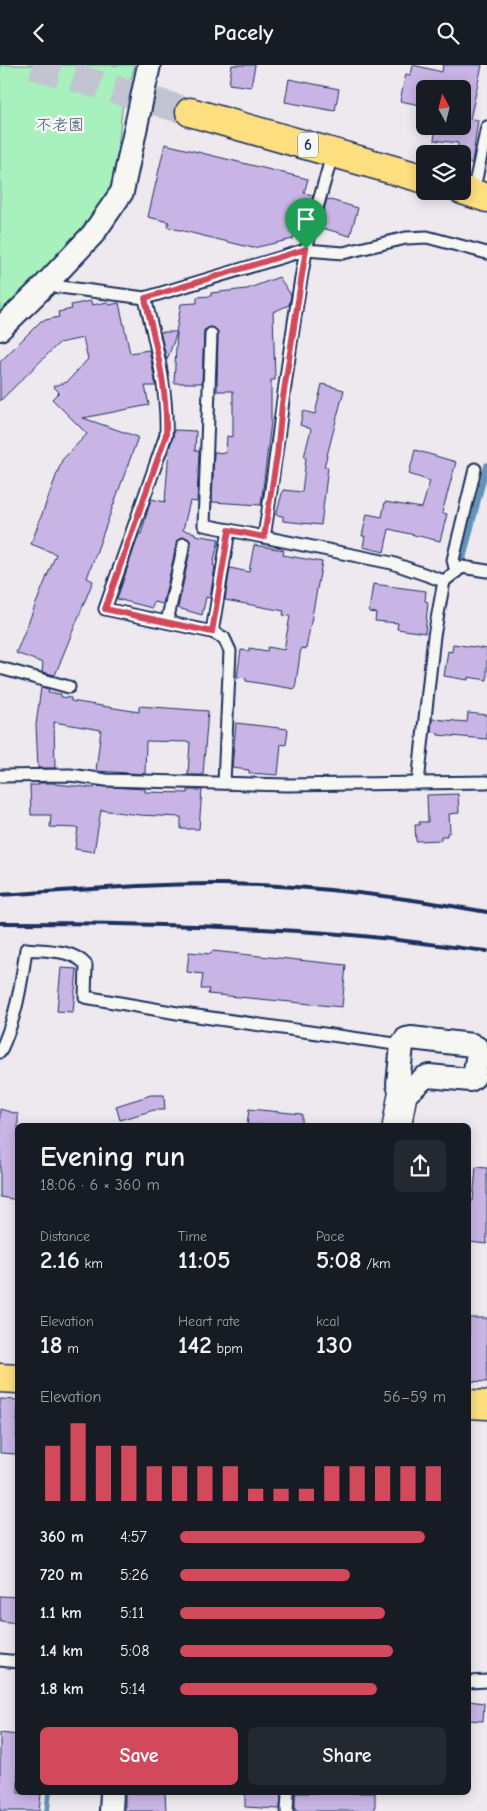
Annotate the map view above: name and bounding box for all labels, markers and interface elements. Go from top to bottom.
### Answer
icon: back [25,19,53,47]
icon: search [434,19,462,47]
text: Pacely [214,20,273,46]
north arrow [416,80,471,135]
map controls [416,80,471,200]
park label: 不老園 [36,116,84,134]
road number: 6 [298,133,318,157]
button: layers [416,145,471,200]
pin [285,198,327,249]
icon: arrive [292,205,320,233]
button: share [394,1140,446,1192]
text: Evening run [40,1141,185,1173]
text: 18:06 · 6 × 360 m [40,1176,160,1194]
text: Distance [40,1228,90,1245]
text: Time [178,1228,207,1245]
text: Pace [316,1228,344,1245]
text: 2.16 [40,1245,80,1274]
text: 11:05 [178,1245,230,1274]
text: 5:08 [316,1245,362,1274]
text: km [80,1255,103,1272]
text: /km [362,1255,391,1272]
text: Elevation [40,1313,94,1330]
text: Heart rate [178,1313,240,1330]
text: kcal [316,1313,340,1330]
text: 18 [40,1330,63,1359]
text: 142 [178,1330,212,1359]
text: 130 [316,1330,352,1359]
text: m [63,1340,79,1357]
text: bpm [212,1340,243,1357]
text: Elevation [40,1388,101,1406]
text: 56–59 m [383,1388,446,1406]
text: 360 m [40,1528,84,1546]
text: 4:57 [120,1528,147,1546]
text: 720 m [40,1566,83,1584]
text: 5:26 [120,1566,149,1584]
text: 1.1 km [40,1604,82,1622]
text: 5:11 [120,1604,144,1622]
text: 1.4 km [40,1642,83,1660]
text: 5:08 [120,1642,150,1660]
text: 1.8 km [40,1680,84,1698]
text: 5:14 [120,1680,146,1698]
button: Save [40,1727,238,1785]
button: Share [248,1727,446,1785]

